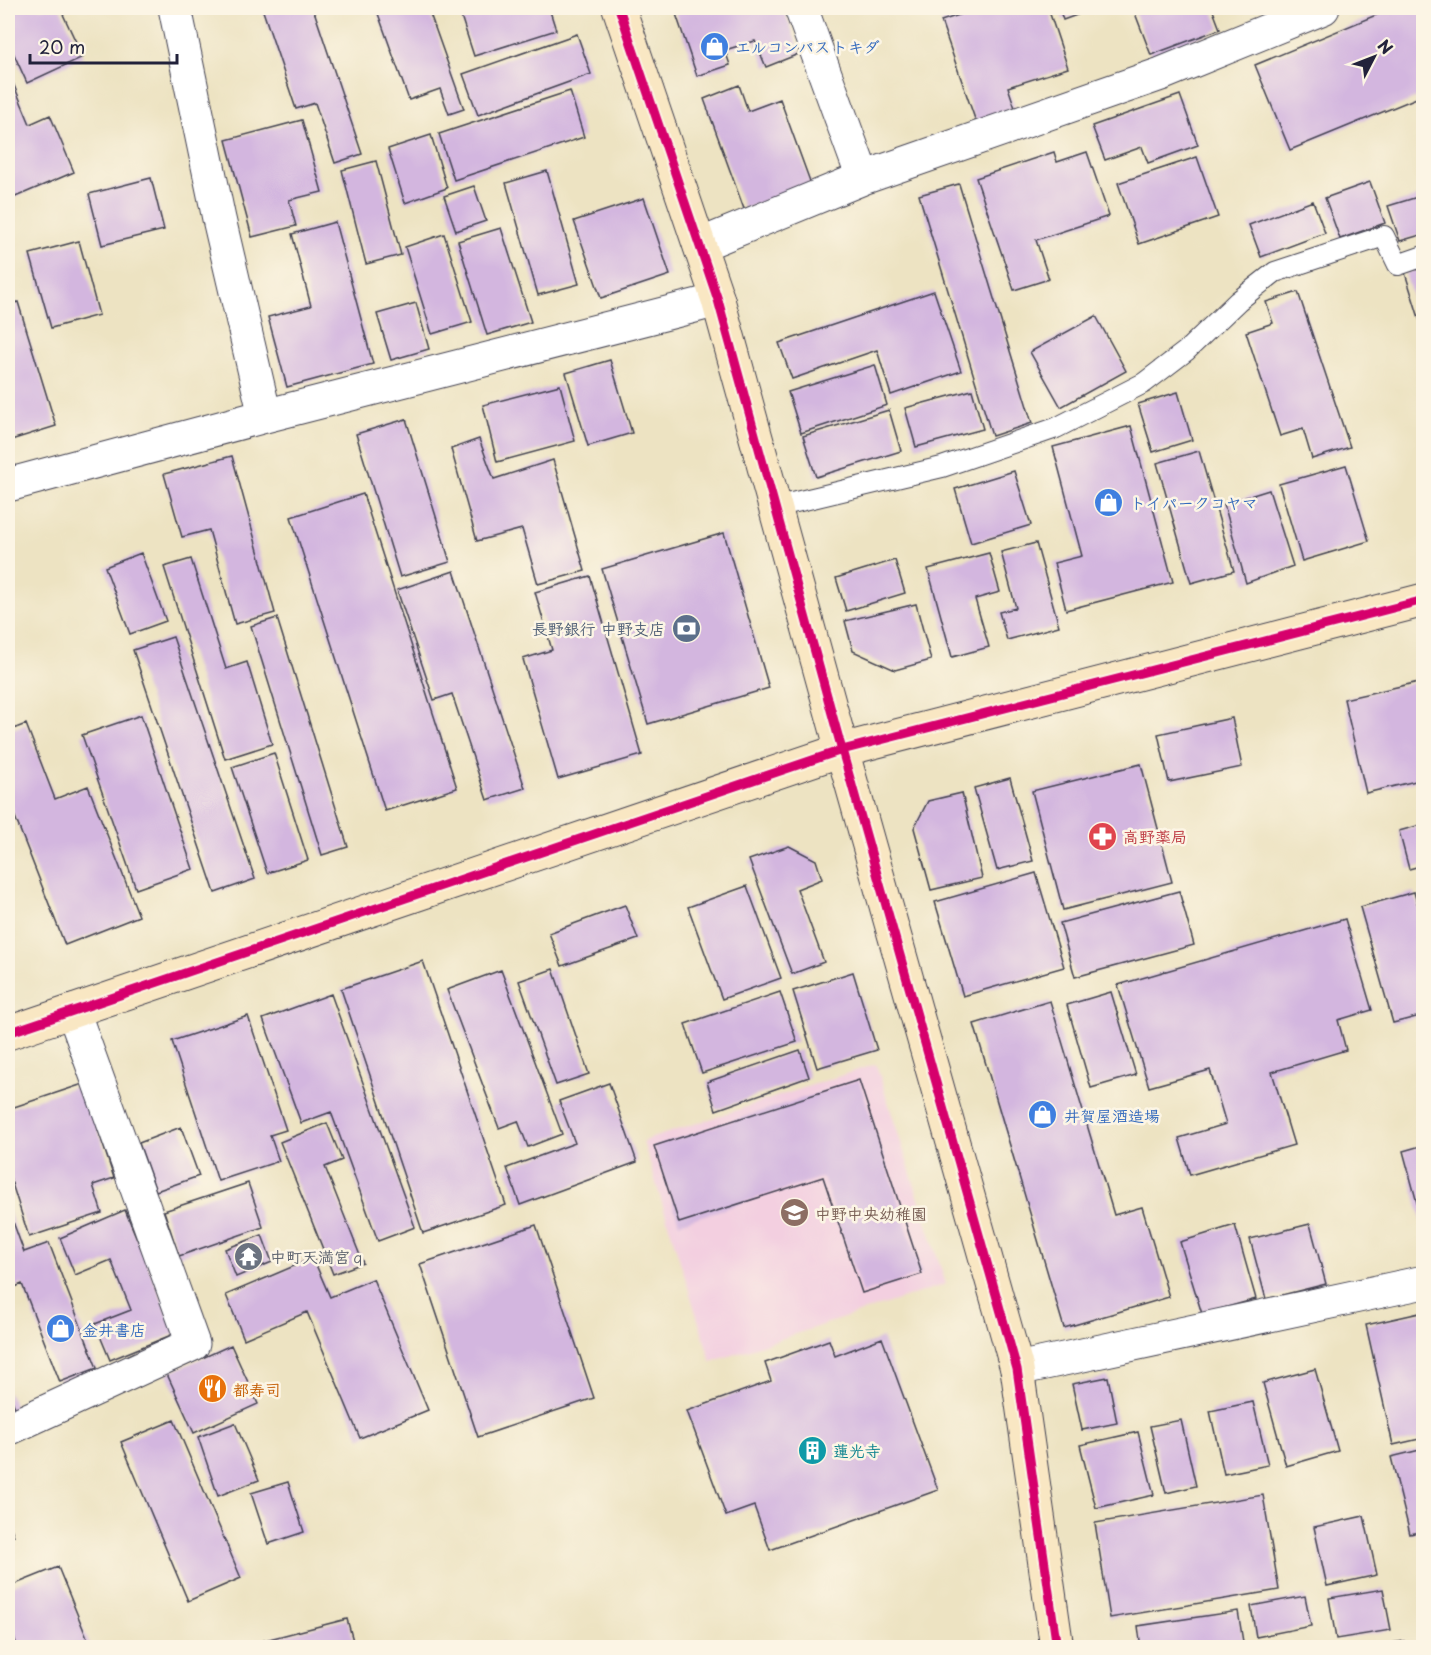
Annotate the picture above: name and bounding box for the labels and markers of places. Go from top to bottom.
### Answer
shop icon: エルコンパストキダ [698,30,730,62]
place label: エルコンパストキダ [735,34,880,58]
shop icon: トイパークコヤマ [1093,486,1125,518]
place label: トイパークコヤマ [1130,490,1258,514]
bank icon: 長野銀行 中野支店 [670,612,702,644]
place label: 長野銀行 中野支店 [532,616,665,640]
pharmacy icon: 高野薬局 [1086,820,1118,852]
place label: 高野薬局 [1123,824,1187,848]
shop icon: 井賀屋酒造場 [1027,1099,1059,1131]
place label: 井賀屋酒造場 [1064,1103,1160,1127]
school or university icon: 中野中央幼稚園 [778,1197,810,1229]
place label: 中野中央幼稚園 [815,1201,927,1225]
temple icon: 中町天満宮ｑ [233,1240,265,1272]
place label: 中町天満宮ｑ [270,1244,366,1268]
shop icon: 金井書店 [45,1313,77,1345]
place label: 金井書店 [82,1317,146,1341]
restaurant icon: 都寿司 [196,1373,228,1405]
place label: 都寿司 [233,1377,281,1401]
building icon: 蓮光寺 [796,1434,828,1466]
place label: 蓮光寺 [833,1438,881,1462]

